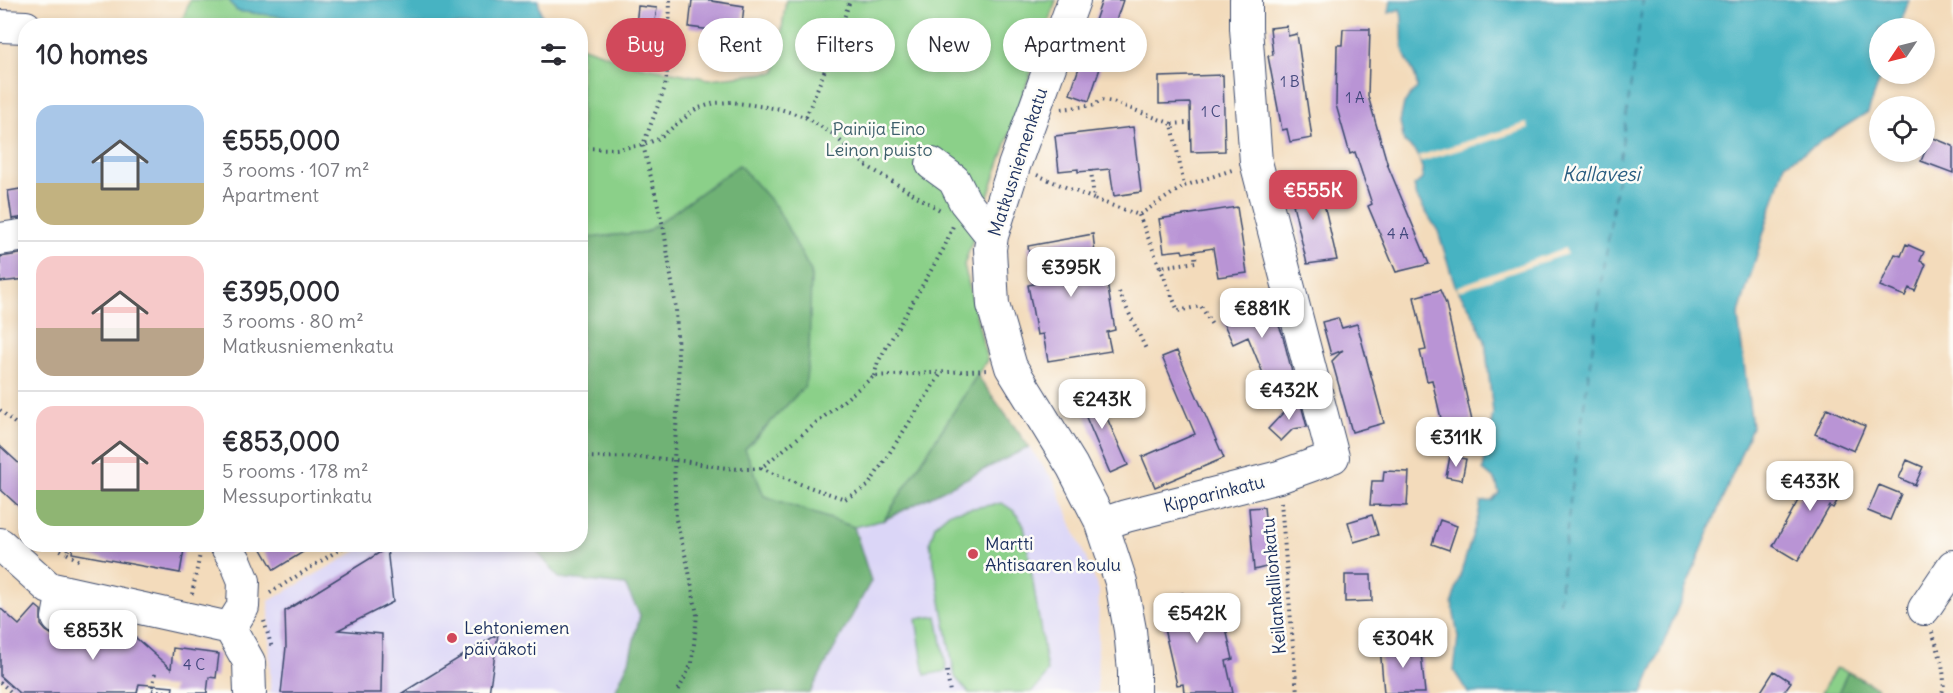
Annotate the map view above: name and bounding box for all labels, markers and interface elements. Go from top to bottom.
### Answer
chip: Buy [606,18,686,72]
chip: Rent [698,18,783,72]
chip: Filters [795,18,895,72]
chip: New [907,18,991,72]
chip: Apartment [1003,18,1147,72]
north arrow [1869,18,1935,84]
map controls [1869,18,1935,162]
text: 10 homes [36,38,148,71]
icon: filters [537,38,570,71]
house number: 1 B [1280,72,1300,91]
street label: Matkusniemenkatu [983,85,1052,239]
house number: 1 A [1345,88,1365,107]
button: locate [1869,96,1935,162]
house number: 1 C [1201,102,1221,121]
park label: Painija Eino Leinon puisto [825,117,933,161]
text: €555,000 [222,124,340,157]
icon: home [84,129,156,201]
text: 3 rooms · 107 m² [222,157,370,182]
water label: Kallavesi [1562,161,1643,186]
pin: €555K [1271,170,1355,221]
text: €555K [1283,177,1343,202]
text: Apartment [222,182,319,207]
house number: 4 A [1387,224,1409,243]
pin: €395K [1029,247,1113,298]
text: €395K [1041,254,1101,279]
text: €395,000 [222,275,340,308]
icon: home [84,280,156,352]
pin: €881K [1220,288,1304,339]
text: €881K [1234,295,1290,320]
text: 3 rooms · 80 m² [222,308,364,333]
text: Matkusniemenkatu [222,333,394,358]
pin: €432K [1247,370,1331,421]
text: €432K [1260,377,1318,402]
pin: €243K [1060,379,1144,430]
text: €243K [1073,386,1131,411]
pin: €311K [1414,417,1498,468]
text: €311K [1430,424,1482,449]
text: €853,000 [222,425,340,458]
icon: home [84,430,156,502]
text: 5 rooms · 178 m² [222,458,368,483]
pin: €433K [1768,461,1852,512]
text: €433K [1780,468,1840,493]
street label: Kipparinkatu [1161,470,1267,517]
text: Messuportinkatu [222,483,372,508]
street label: Keilankallionkatu [1256,517,1291,655]
place label: Martti Ahtisaaren koulu [985,532,1121,576]
marker: Martti Ahtisaaren koulu [966,547,980,561]
pin: €542K [1155,593,1239,644]
text: €542K [1167,600,1227,625]
pin: €853K [51,610,135,661]
place label: Lehtoniemen päiväkoti [464,616,569,660]
text: €853K [63,617,123,642]
pin: €304K [1361,618,1445,669]
text: €304K [1372,625,1434,650]
marker: Lehtoniemen päiväkoti [445,631,459,645]
house number: 4 C [183,655,205,674]

